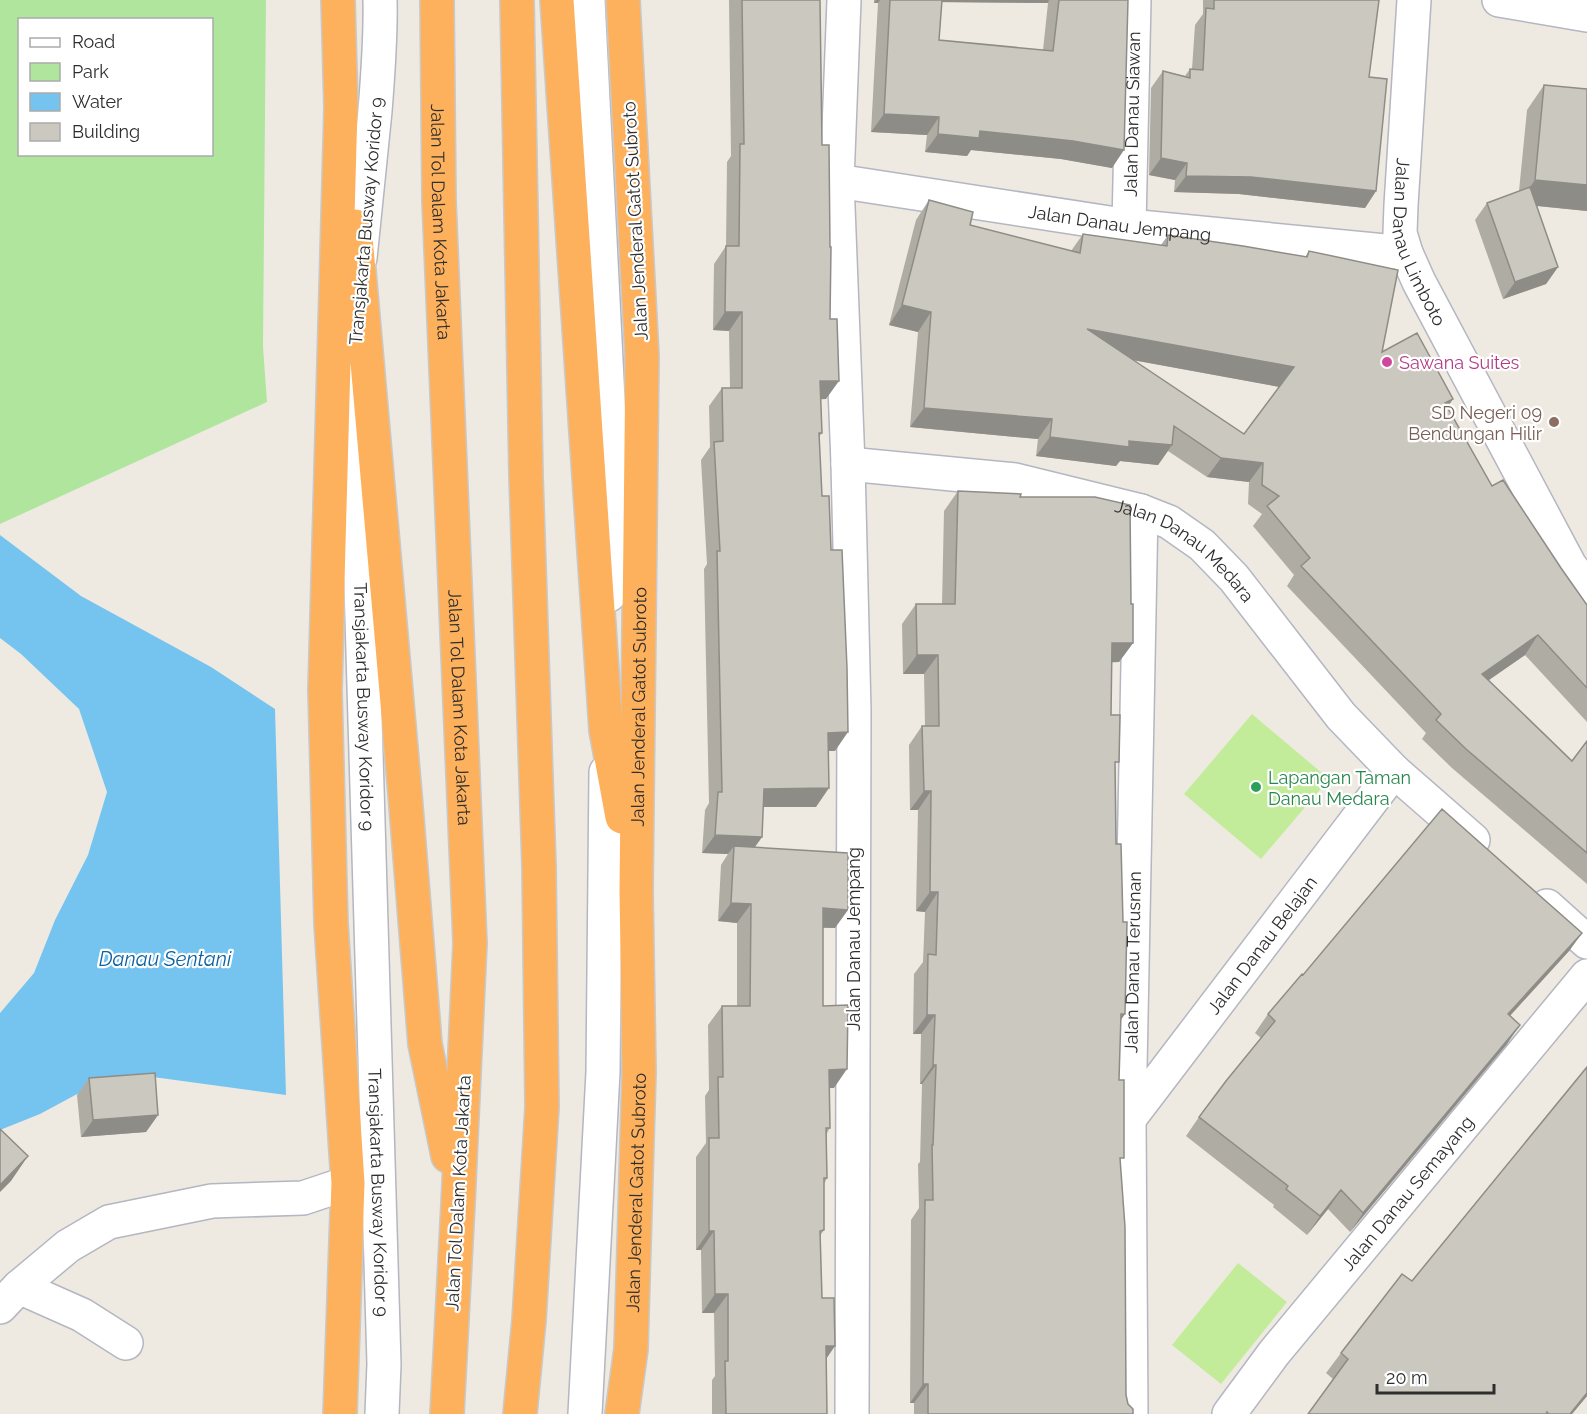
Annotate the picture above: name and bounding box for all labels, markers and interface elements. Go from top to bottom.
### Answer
legend [18,18,213,156]
text: Road [72,31,115,52]
street label: Jalan Danau Siawan [1119,31,1144,197]
text: Park [72,61,109,82]
text: Water [72,91,123,112]
street label: Transjakarta Busway Koridor 9 [345,96,387,346]
street label: Jalan Jenderal Gatot Subroto [618,101,652,341]
street label: Jalan Tol Dalam Kota Jakarta [428,104,455,340]
text: Building [72,121,140,142]
street label: Jalan Danau Limboto [1389,157,1451,329]
street label: Jalan Danau Jempang [1027,200,1212,244]
place label: Sawana Suites [1399,352,1520,373]
marker: Sawana Suites [1380,355,1394,369]
place label: SD Negeri 09 Bendungan Hilir [1408,402,1543,444]
marker: SD Negeri 09 Bendungan Hilir [1547,415,1561,429]
street label: Jalan Danau Medara [1113,495,1259,606]
street label: Transjakarta Busway Koridor 9 [350,582,379,831]
street label: Jalan Jenderal Gatot Subroto [626,587,650,827]
street label: Jalan Tol Dalam Kota Jakarta [445,589,476,826]
place label: Lapangan Taman Danau Medara [1268,767,1411,809]
marker: Lapangan Taman Danau Medara [1249,780,1263,794]
street label: Jalan Danau Jempang [843,847,864,1031]
street label: Jalan Danau Terusnan [1120,871,1144,1053]
street label: Jalan Danau Belajan [1202,872,1321,1018]
water label: Danau Sentani [99,947,232,971]
street label: Transjakarta Busway Koridor 9 [365,1068,393,1317]
street label: Jalan Jenderal Gatot Subroto [622,1072,649,1313]
street label: Jalan Tol Dalam Kota Jakarta [441,1075,475,1311]
street label: Jalan Danau Semayang [1337,1111,1477,1275]
scale bar [1377,1357,1494,1395]
text: 20 m [1386,1367,1428,1388]

